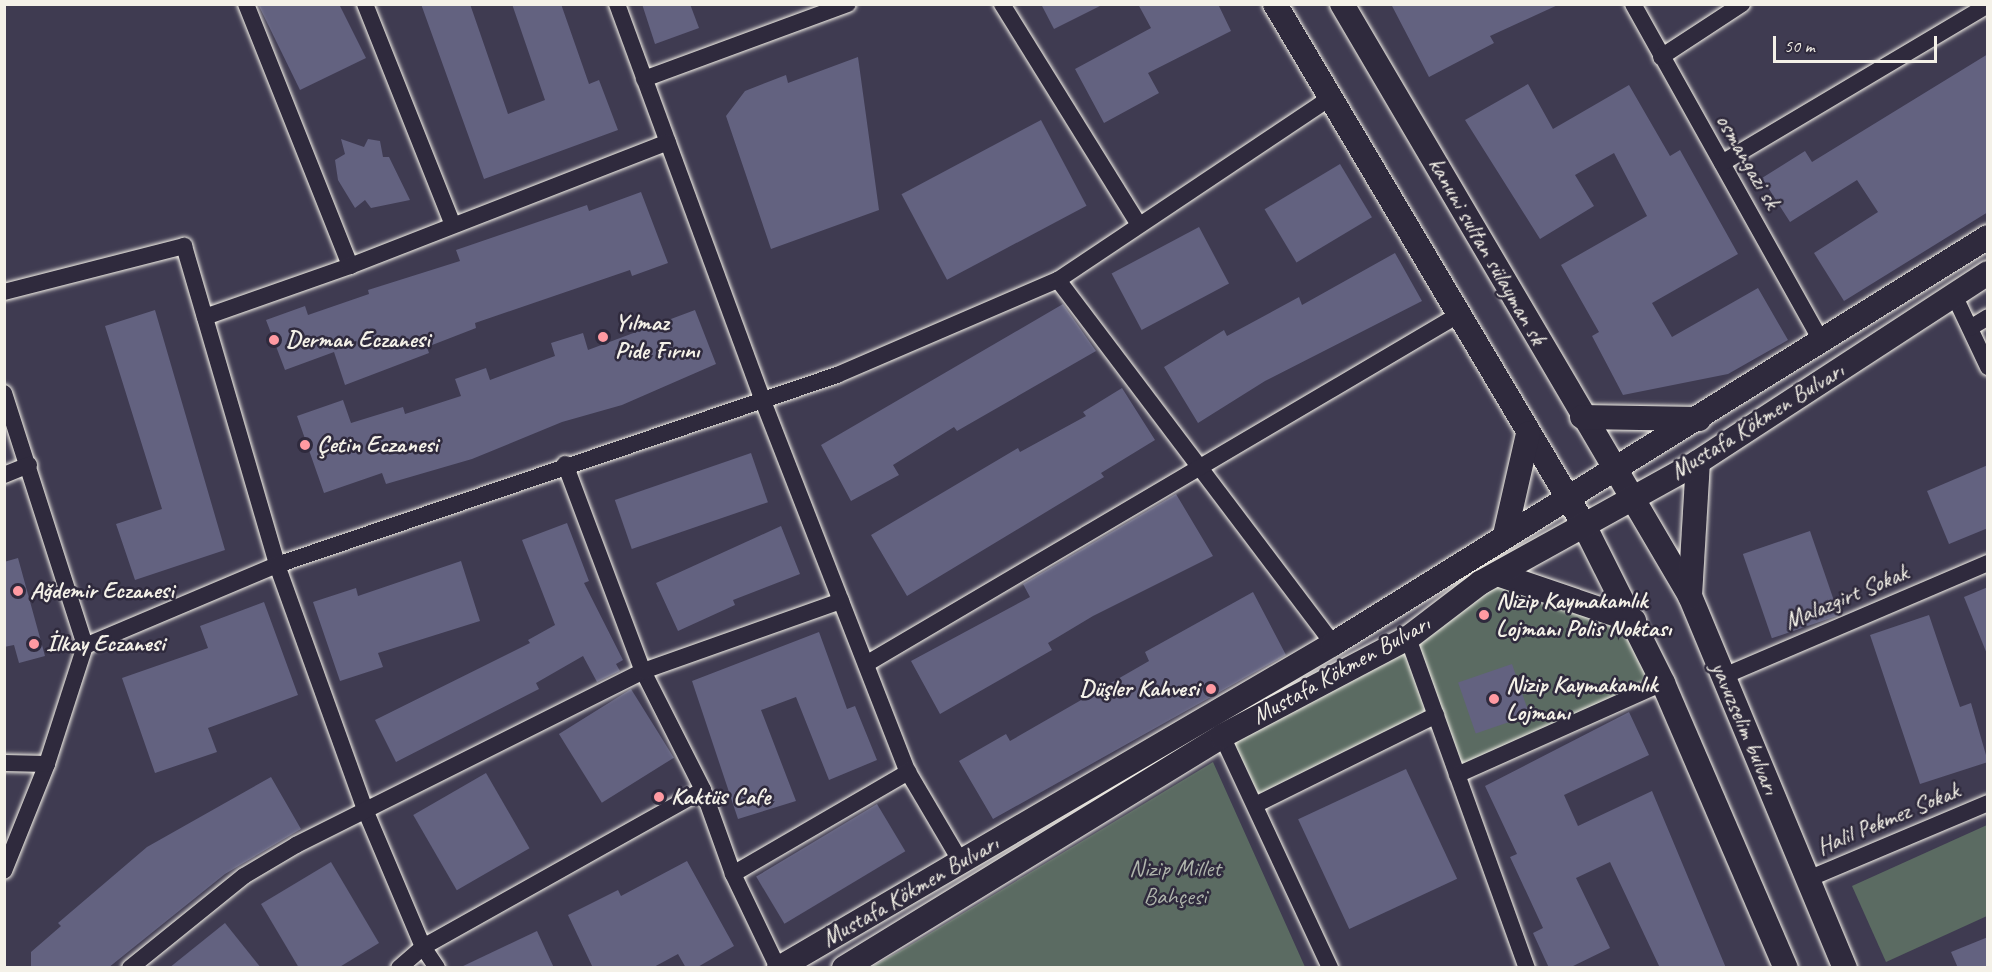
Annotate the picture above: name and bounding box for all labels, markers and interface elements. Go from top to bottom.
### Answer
scale bar [1776,24,1940,62]
text: 50 m [1784,35,1815,57]
street label: osmangazi sk [1709,108,1787,214]
street label: kanuni sultan sülayman sk [1422,152,1552,350]
place label: Yılmaz Pide Fırını [615,309,699,365]
place label: Derman Eczanesi [286,326,430,354]
marker: Yılmaz Pide Fırını [596,330,610,344]
marker: Derman Eczanesi [267,333,281,347]
street label: Mustafa Kökmen Bulvarı [1665,356,1849,486]
place label: Çetin Eczanesi [317,431,438,459]
marker: Çetin Eczanesi [298,438,312,452]
street label: Malazgirt Sokak [1780,558,1912,636]
place label: Ağdemir Eczanesi [30,577,174,605]
marker: Ağdemir Eczanesi [11,584,25,598]
place label: Nizip Kaymakamlık Lojmanı Polis Noktası [1496,587,1671,643]
marker: Nizip Kaymakamlık Lojmanı Polis Noktası [1477,608,1491,622]
street label: Mustafa Kökmen Bulvarı [1247,609,1435,731]
place label: İlkay Eczanesi [46,630,165,658]
marker: İlkay Eczanesi [27,637,41,651]
street label: yavuzselim bulvarı [1704,658,1786,798]
place label: Nizip Kaymakamlık Lojmanı [1506,671,1658,727]
place label: Düşler Kahvesi [1079,675,1199,703]
marker: Düşler Kahvesi [1204,682,1218,696]
marker: Nizip Kaymakamlık Lojmanı [1487,692,1501,706]
street label: Halil Pekmez Sokak [1812,776,1964,862]
place label: Kaktüs Cafe [671,783,770,811]
marker: Kaktüs Cafe [652,790,666,804]
street label: Mustafa Kökmen Bulvarı [817,829,1003,953]
park label: Nizip Millet Bahçesi [1129,855,1221,911]

